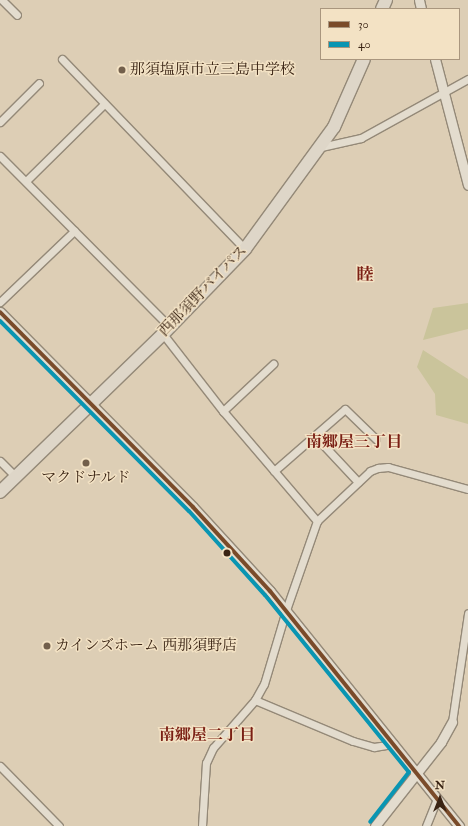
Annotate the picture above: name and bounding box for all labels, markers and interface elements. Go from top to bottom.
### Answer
legend [320,8,460,60]
text: 30 [358,17,369,32]
text: 40 [358,37,371,52]
place label: 那須塩原市立三島中学校 [130,61,295,79]
marker: 那須塩原市立三島中学校 [117,65,127,75]
street label: 西那須野バイパス [155,242,251,340]
district label: 睦 [357,265,373,285]
district label: 南郷屋三丁目 [306,432,402,452]
marker: マクドナルド [81,458,91,468]
place label: マクドナルド [41,469,131,487]
unlabelled marker [222,548,232,558]
place label: カインズホーム 西那須野店 [55,637,238,655]
marker: カインズホーム 西那須野店 [42,641,52,651]
district label: 南郷屋二丁目 [159,725,255,745]
north arrow [420,778,460,818]
text: N [435,779,445,792]

